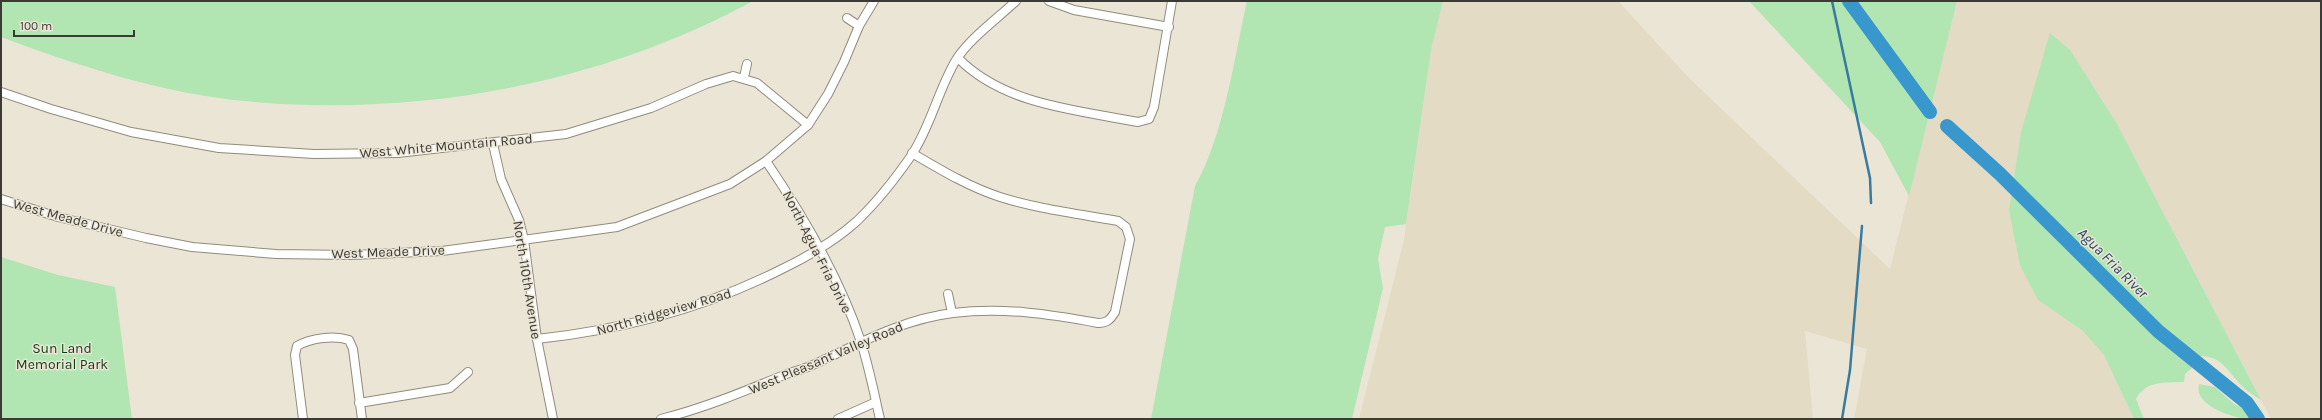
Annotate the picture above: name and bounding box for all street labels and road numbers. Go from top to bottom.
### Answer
street label: West White Mountain Road [359,130,533,162]
street label: North Agua Fria Drive [779,188,855,316]
street label: West Meade Drive [11,195,125,241]
street label: North 110th Avenue [509,219,545,341]
street label: West Meade Drive [331,242,445,262]
street label: North Ridgeview Road [595,285,733,339]
street label: West Pleasant Valley Road [746,318,906,398]

